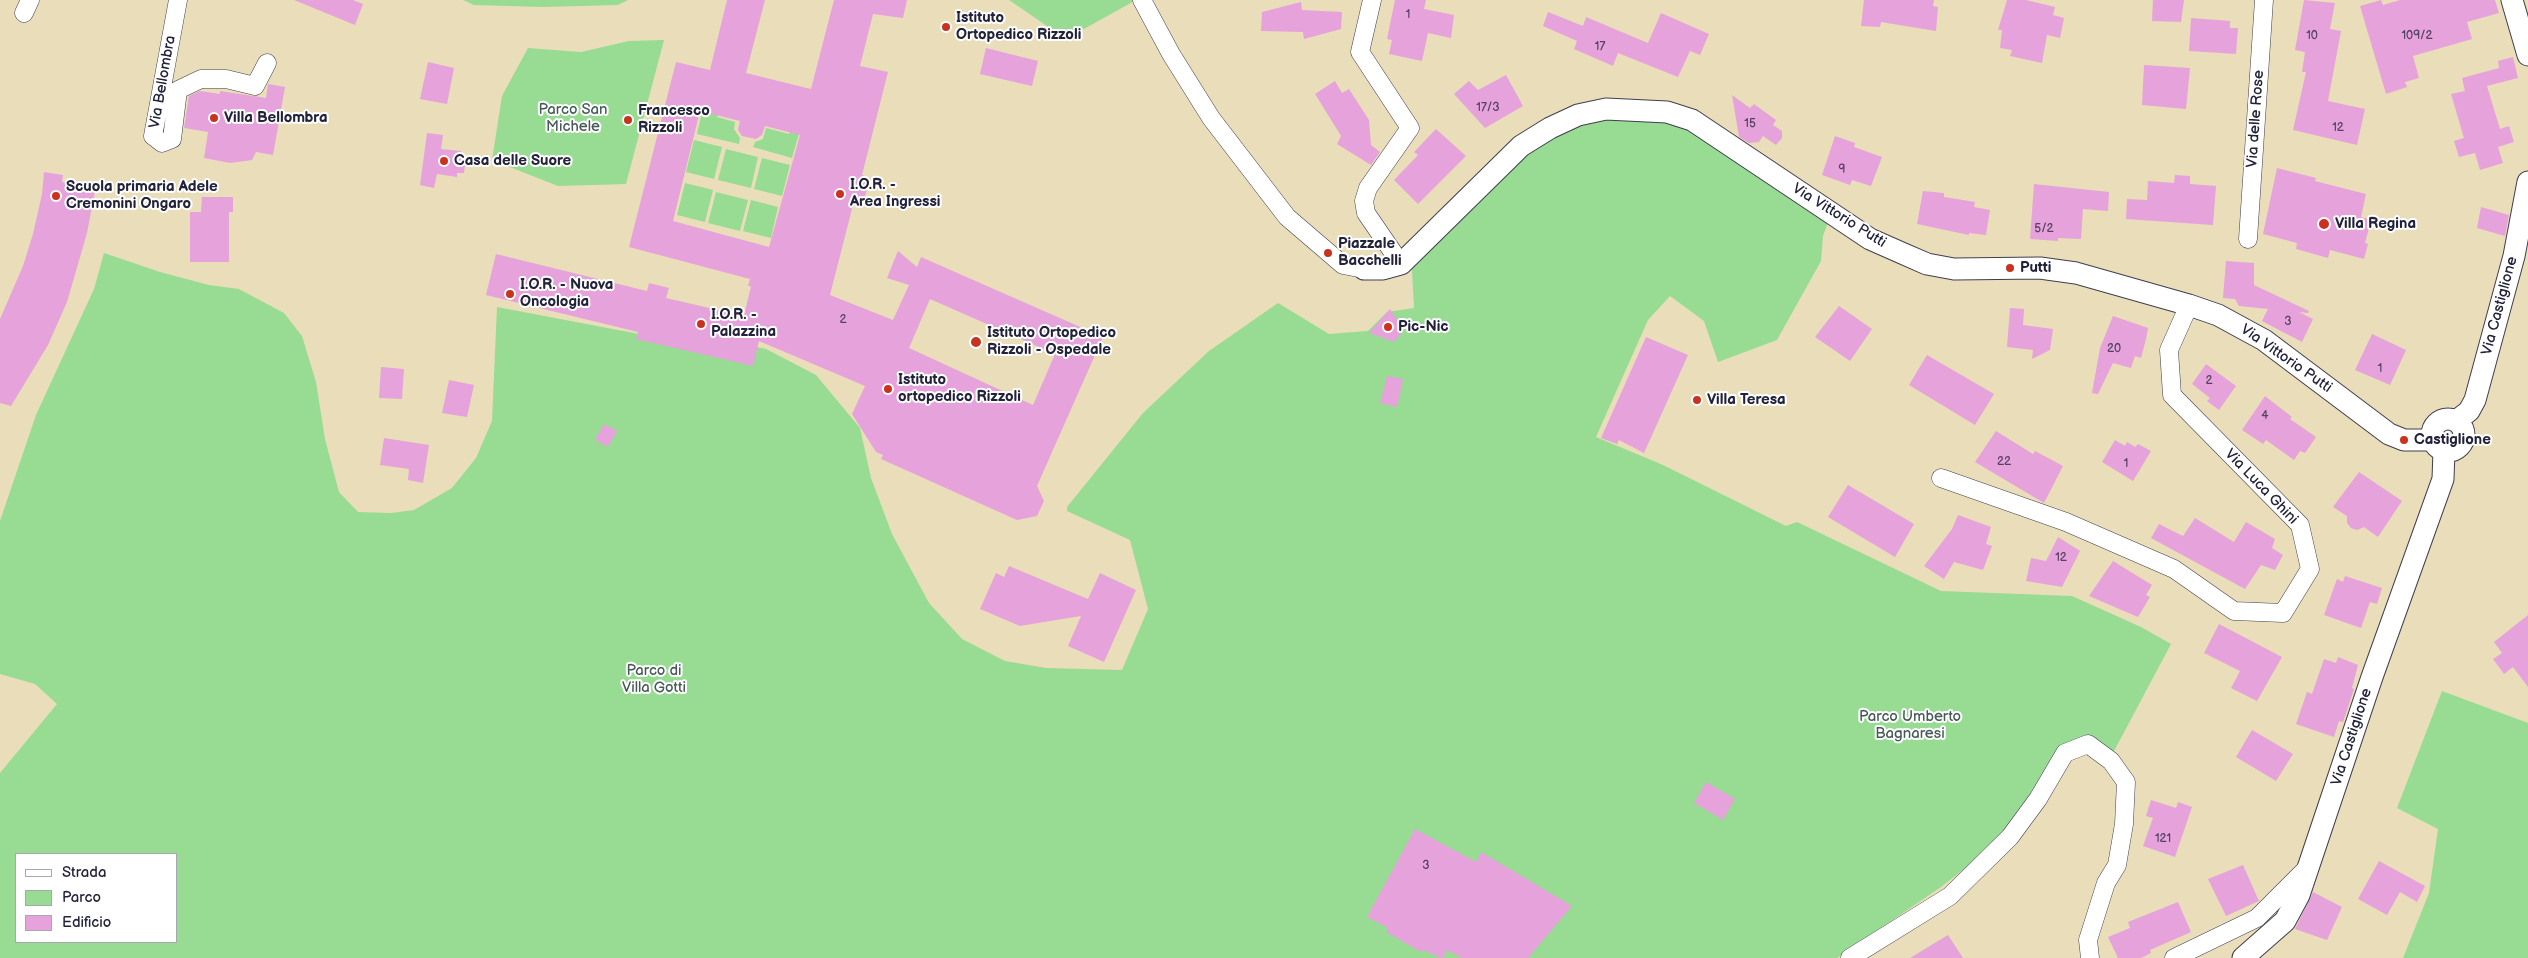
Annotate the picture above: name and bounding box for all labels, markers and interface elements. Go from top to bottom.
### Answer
house number: 1 [1406,8,1410,22]
place label: Istituto Ortopedico Rizzoli [956,9,1081,44]
marker: Istituto Ortopedico Rizzoli [940,21,952,33]
house number: 10 [2306,29,2318,43]
house number: 109/2 [2401,29,2433,43]
street label: Via Bellombra [146,34,180,130]
house number: 17 [1595,40,1605,54]
street label: Via delle Rose [2244,70,2268,168]
park label: Parco San Michele [538,101,608,136]
house number: 17/3 [1476,101,1500,115]
place label: Francesco Rizzoli [638,102,710,137]
place label: Villa Bellombra [224,109,328,127]
marker: Villa Bellombra [208,112,220,124]
marker: Francesco Rizzoli [622,114,634,126]
house number: 15 [1744,117,1756,131]
house number: 12 [2332,121,2344,135]
place label: Casa delle Suore [454,152,571,170]
marker: Casa delle Suore [438,155,450,167]
house number: 9 [1839,163,1845,177]
place label: I.O.R. - Area Ingressi [850,176,940,211]
place label: Scuola primaria Adele Cremonini Ongaro [66,178,218,213]
street label: Via Vittorio Putti [1789,180,1889,252]
marker: I.O.R. - Area Ingressi [834,188,846,200]
marker: Scuola primaria Adele Cremonini Ongaro [50,190,62,202]
place label: Villa Regina [2335,215,2416,233]
marker: Villa Regina [2317,217,2331,231]
house number: 5/2 [2034,222,2054,236]
place label: Piazzale Bacchelli [1338,235,1402,270]
marker: Piazzale Bacchelli [1322,247,1334,259]
street label: Via Castiglione [2478,255,2522,357]
place label: Putti [2020,259,2051,277]
marker: Putti [2004,262,2016,274]
place label: I.O.R. - Nuova Oncologia [520,276,613,311]
marker: I.O.R. - Nuova Oncologia [504,288,516,300]
place label: I.O.R. - Palazzina [711,306,776,341]
house number: 2 [839,313,847,327]
house number: 3 [2284,315,2292,329]
marker: I.O.R. - Palazzina [695,318,707,330]
place label: Pic-Nic [1398,318,1449,336]
marker: Pic-Nic [1382,321,1394,333]
street label: Via Vittorio Putti [2237,321,2335,397]
place label: Istituto Ortopedico Rizzoli - Ospedale [987,324,1116,359]
marker: Istituto Ortopedico Rizzoli - Ospedale [969,335,983,349]
house number: 20 [2107,342,2121,356]
house number: 1 [2378,362,2382,376]
place label: Istituto ortopedico Rizzoli [898,371,1021,406]
house number: 2 [2205,374,2213,388]
marker: Istituto ortopedico Rizzoli [882,383,894,395]
place label: Villa Teresa [1707,391,1786,409]
marker: Villa Teresa [1691,394,1703,406]
house number: 4 [2261,409,2269,423]
place label: Castiglione [2414,431,2491,449]
marker: Castiglione [2398,434,2410,446]
street label: Via Luca Ghini [2221,446,2301,528]
house number: 22 [1997,455,2011,469]
house number: 1 [2124,457,2128,471]
house number: 12 [2055,551,2067,565]
park label: Parco di Villa Gotti [622,662,686,697]
street label: Via Castiglione [2328,686,2376,788]
park label: Parco Umberto Bagnaresi [1859,708,1961,743]
house number: 121 [2155,832,2171,846]
legend [15,853,178,943]
house number: 3 [1422,859,1430,873]
text: Strada [62,863,106,882]
text: Parco [62,888,101,907]
text: Edificio [62,913,111,932]

